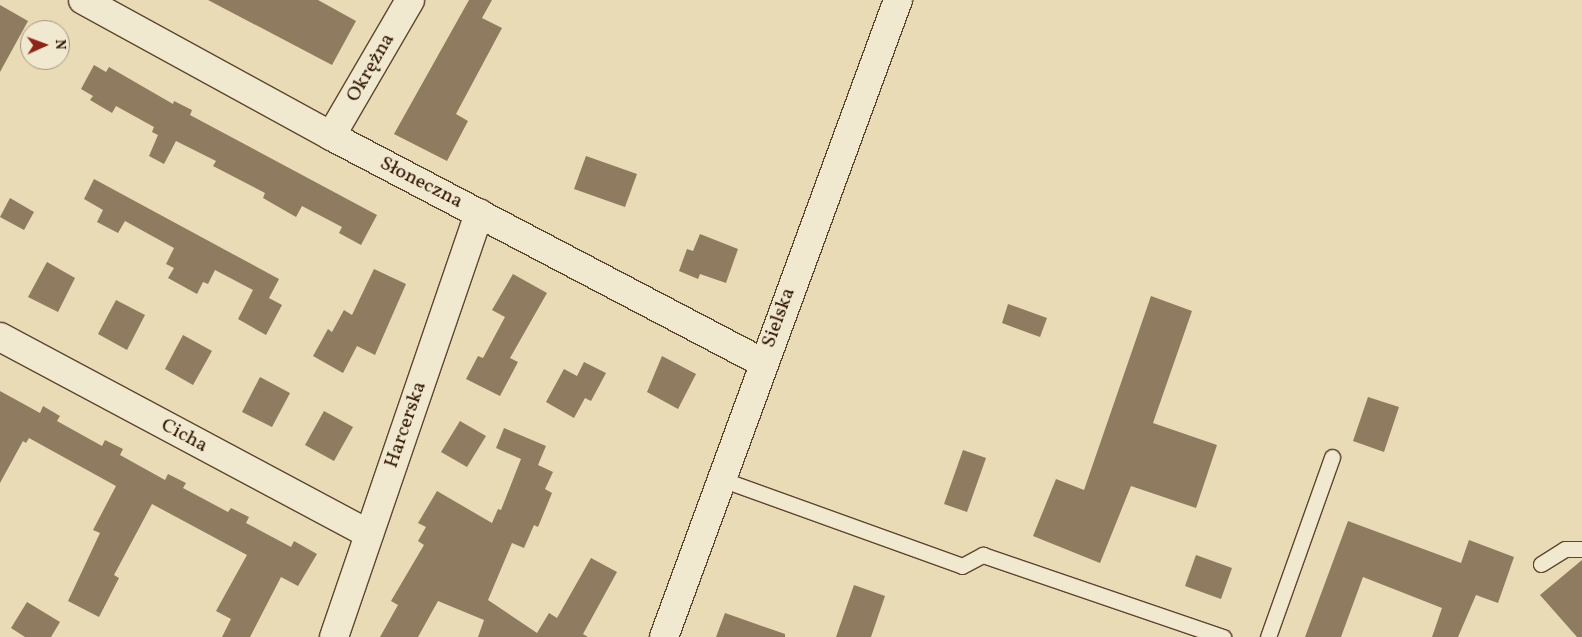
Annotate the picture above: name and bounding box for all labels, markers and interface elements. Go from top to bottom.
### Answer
north arrow [20,20,70,70]
street label: Okrężna [342,29,400,107]
text: N [50,39,69,50]
street label: Słoneczna [375,152,467,214]
street label: Sielska [757,285,801,351]
street label: Harcerska [380,379,432,471]
street label: Cicha [157,414,211,458]

